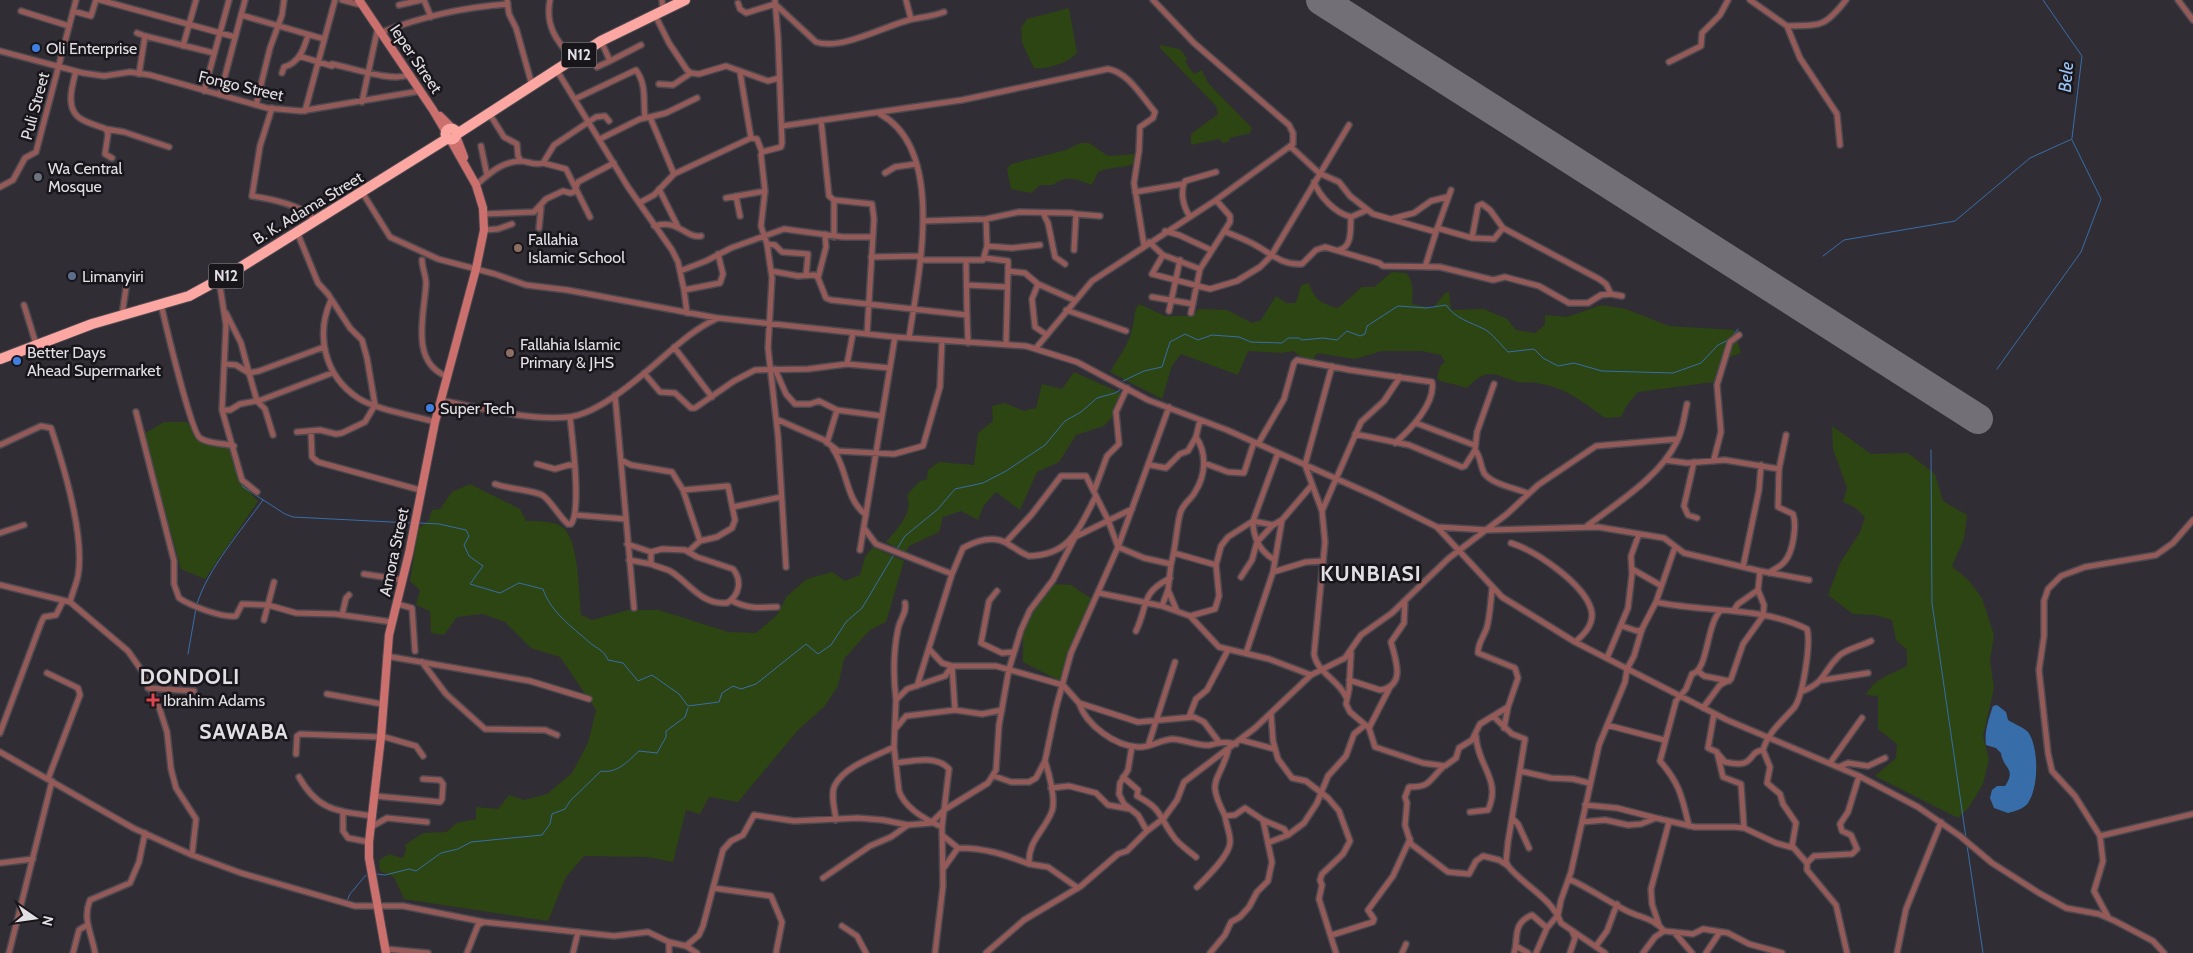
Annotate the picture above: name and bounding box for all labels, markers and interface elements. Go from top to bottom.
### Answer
street label: Ieper Street [386,21,446,98]
place label: Oli Enterprise [46,39,137,58]
marker: Oli Enterprise [30,42,42,54]
road number: N12 [562,42,596,68]
water label: Bele [2054,61,2078,93]
street label: Fongo Street [197,67,286,105]
street label: Puli Street [17,69,53,142]
place label: Wa Central Mosque [48,159,122,196]
street label: B. K. Adama Street [249,167,367,248]
marker: Wa Central Mosque [32,171,44,183]
place label: Fallahia Islamic School [528,230,625,267]
marker: Fallahia Islamic School [512,242,524,254]
road number: N12 [208,264,244,288]
place label: Limanyiri [82,267,144,286]
marker: Limanyiri [66,270,78,282]
place label: Fallahia Islamic Primary & JHS [520,335,620,372]
place label: Better Days Ahead Supermarket [27,343,161,380]
marker: Fallahia Islamic Primary & JHS [504,347,516,359]
marker: Better Days Ahead Supermarket [11,355,23,367]
place label: Super Tech [440,399,515,418]
marker: Super Tech [424,402,436,414]
street label: Amora Street [375,505,413,598]
district label: KUNBIASI [1320,561,1422,586]
district label: DONDOLI [140,664,240,689]
place label: Ibrahim Adams [163,691,265,710]
marker: Ibrahim Adams [147,694,159,706]
district label: SAWABA [199,719,289,744]
north arrow [10,893,60,943]
text: N [38,914,58,928]

